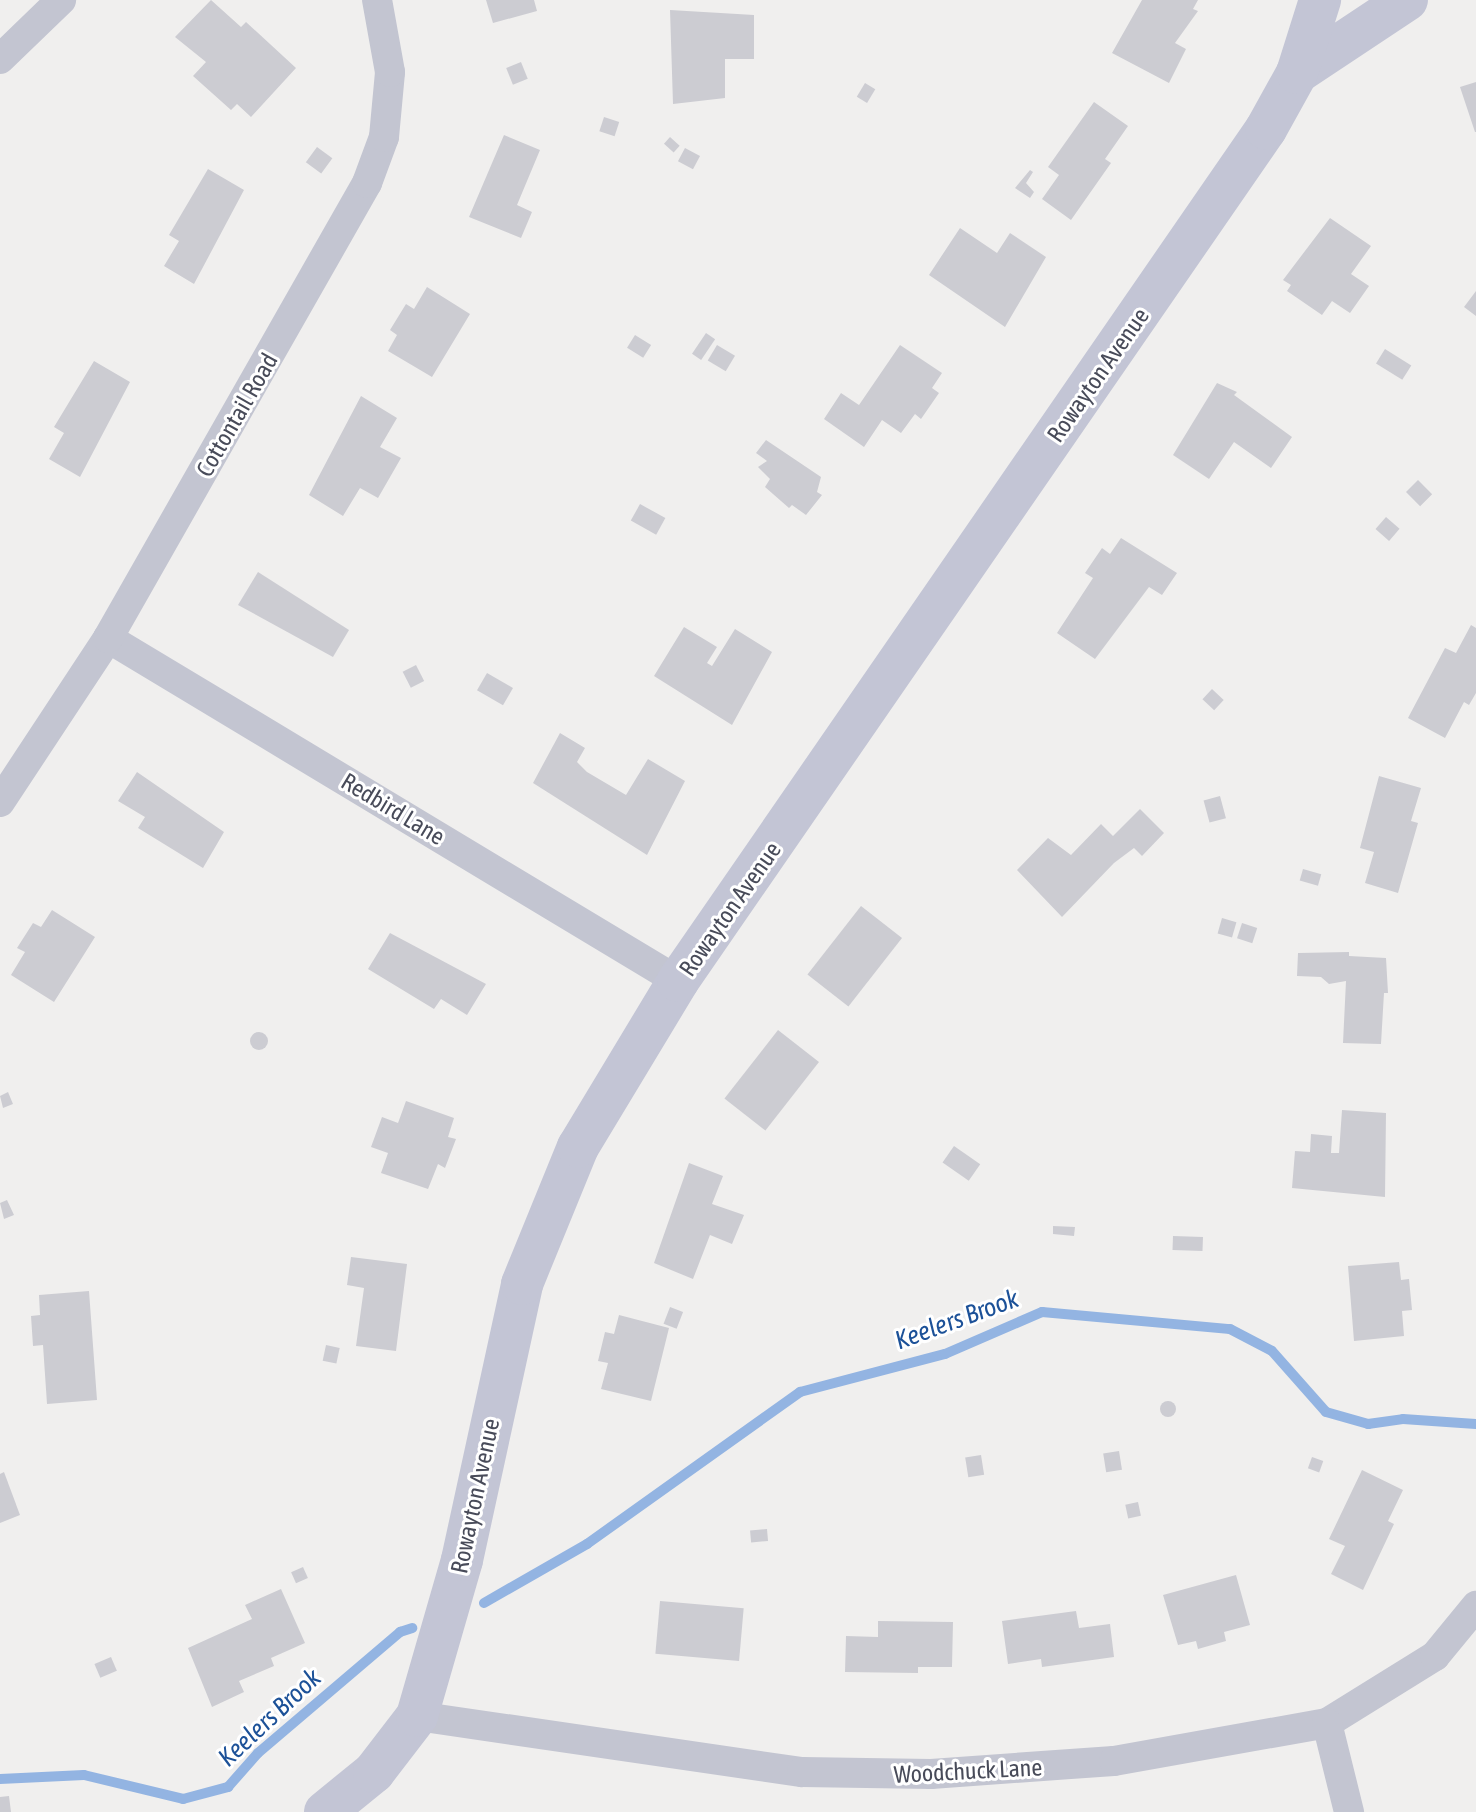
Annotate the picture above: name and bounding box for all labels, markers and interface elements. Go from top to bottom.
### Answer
street label: Rowayton Avenue [1041,302,1155,448]
street label: Cottontail Road [190,348,284,482]
street label: Redbird Lane [336,767,450,851]
street label: Rowayton Avenue [673,836,787,982]
water label: Keelers Brook [891,1283,1023,1357]
street label: Rowayton Avenue [445,1416,505,1576]
water label: Keelers Brook [212,1663,328,1773]
street label: Woodchuck Lane [893,1753,1043,1789]

